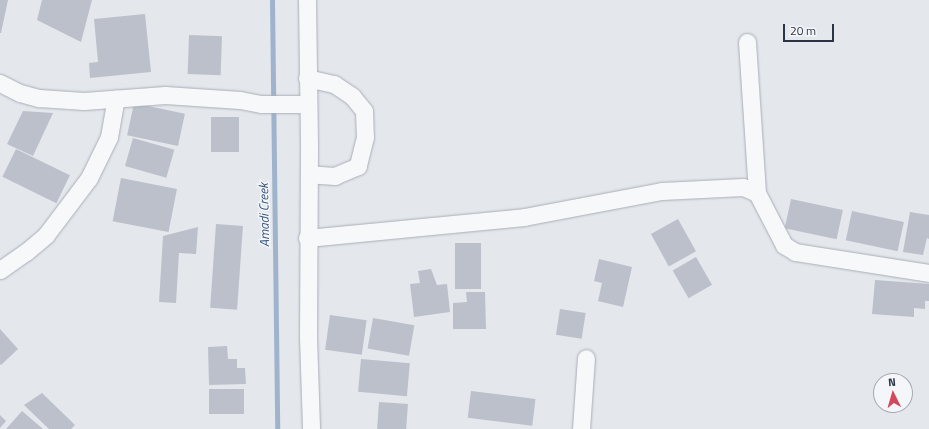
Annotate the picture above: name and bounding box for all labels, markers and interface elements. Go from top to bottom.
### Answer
scale bar [785,16,836,42]
text: 20 m [790,21,816,40]
water label: Amadi Creek [256,183,272,247]
north arrow [873,373,913,413]
text: N [888,374,897,390]

